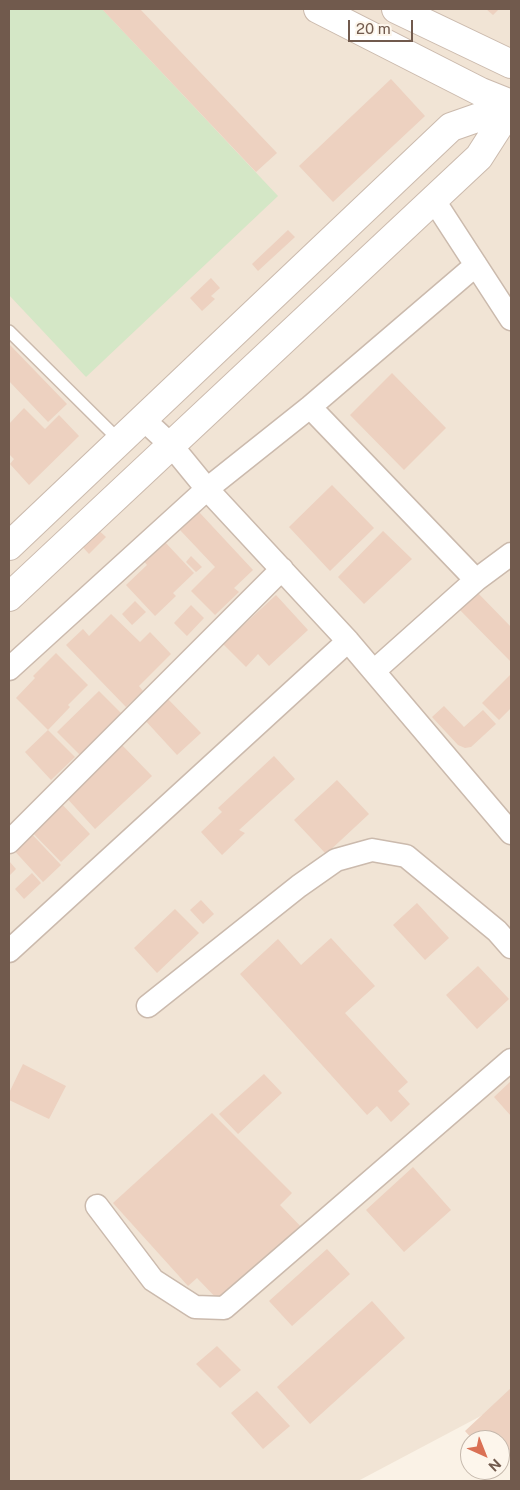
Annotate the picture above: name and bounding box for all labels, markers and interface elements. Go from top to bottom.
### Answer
scale bar [350,10,415,42]
text: 20 m [356,20,391,37]
north arrow [460,1430,510,1480]
text: N [485,1456,504,1475]

